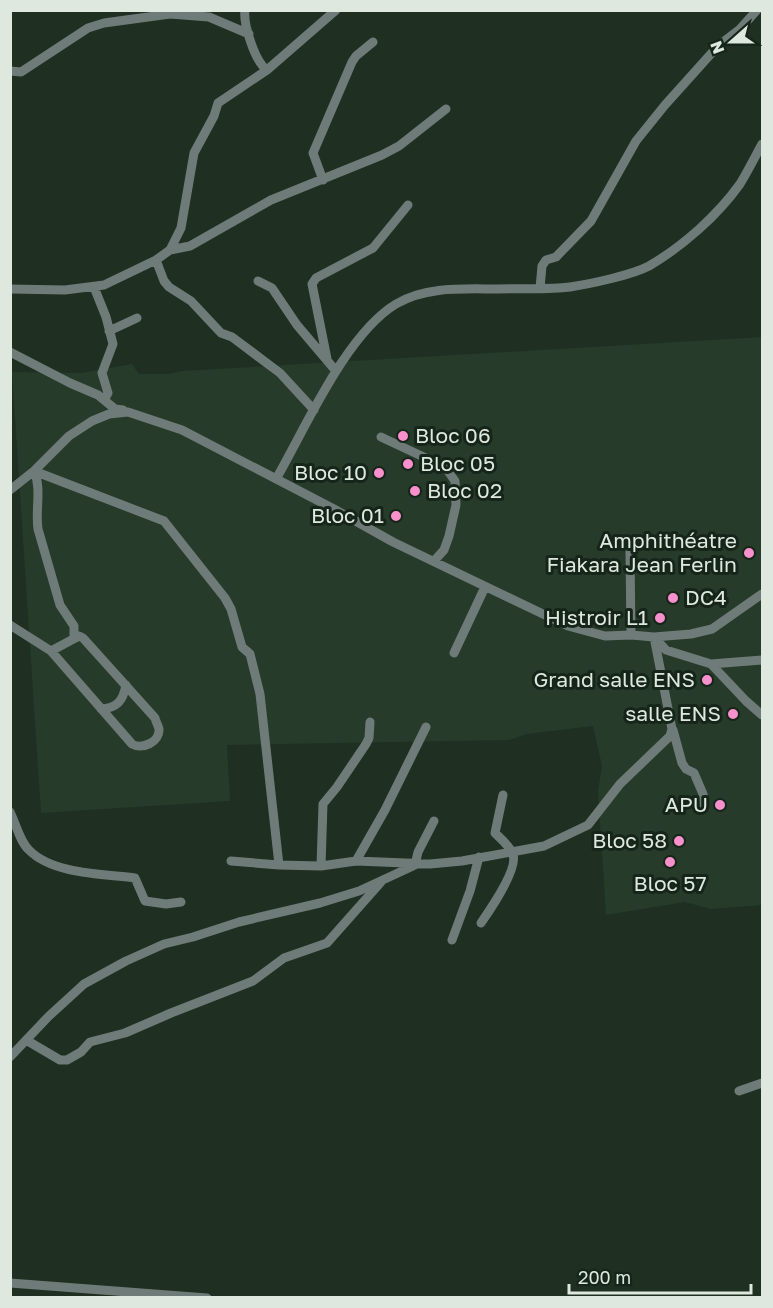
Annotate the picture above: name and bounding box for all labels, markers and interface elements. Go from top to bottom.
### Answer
north arrow [701,12,761,72]
text: N [705,38,729,57]
place label: Bloc 06 [415,422,491,448]
marker: Bloc 06 [396,429,410,443]
place label: Bloc 05 [420,450,495,476]
marker: Bloc 05 [401,457,415,471]
place label: Bloc 10 [294,459,367,485]
marker: Bloc 10 [372,466,386,480]
place label: Bloc 02 [427,477,502,503]
marker: Bloc 02 [408,484,422,498]
place label: Bloc 01 [311,502,384,528]
marker: Bloc 01 [389,509,403,523]
place label: Amphithéatre Fiakara Jean Ferlin [547,527,737,577]
marker: Amphithéatre Fiakara Jean Ferlin [742,546,756,560]
place label: DC4 [685,584,727,610]
marker: DC4 [666,591,680,605]
place label: Histroir L1 [545,604,648,630]
marker: Histroir L1 [653,611,667,625]
place label: Grand salle ENS [533,666,695,692]
marker: Grand salle ENS [700,673,714,687]
place label: salle ENS [625,700,721,726]
marker: salle ENS [726,707,740,721]
place label: APU [665,791,708,817]
marker: APU [713,798,727,812]
place label: Bloc 58 [592,827,667,853]
marker: Bloc 58 [672,834,686,848]
marker: Bloc 57 [663,855,677,869]
place label: Bloc 57 [633,870,707,896]
scale bar [569,1257,750,1295]
text: 200 m [578,1266,631,1288]

